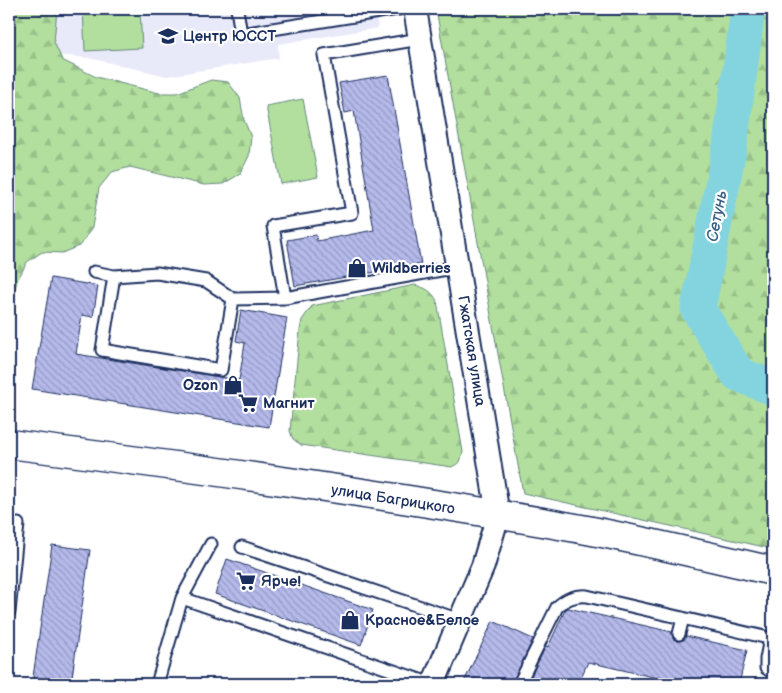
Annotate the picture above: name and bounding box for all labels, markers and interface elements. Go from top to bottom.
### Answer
school or university icon: Центр ЮССТ [157,25,179,47]
place label: Центр ЮССТ [183,27,276,46]
water label: Сетунь [703,189,732,243]
shop icon: Wildberries [346,257,368,279]
place label: Wildberries [372,259,451,278]
street label: Гжатская улица [453,294,490,408]
shop icon: Ozon [222,374,244,396]
place label: Ozon [183,376,218,395]
supermarket icon: Магнит [237,392,259,414]
place label: Магнит [263,394,315,413]
street label: улица Багрицкого [330,480,456,519]
supermarket icon: Ярче! [235,570,257,592]
place label: Ярче! [261,572,301,591]
shop icon: Красное&Белое [339,609,361,631]
place label: Красное&Белое [365,611,479,630]

